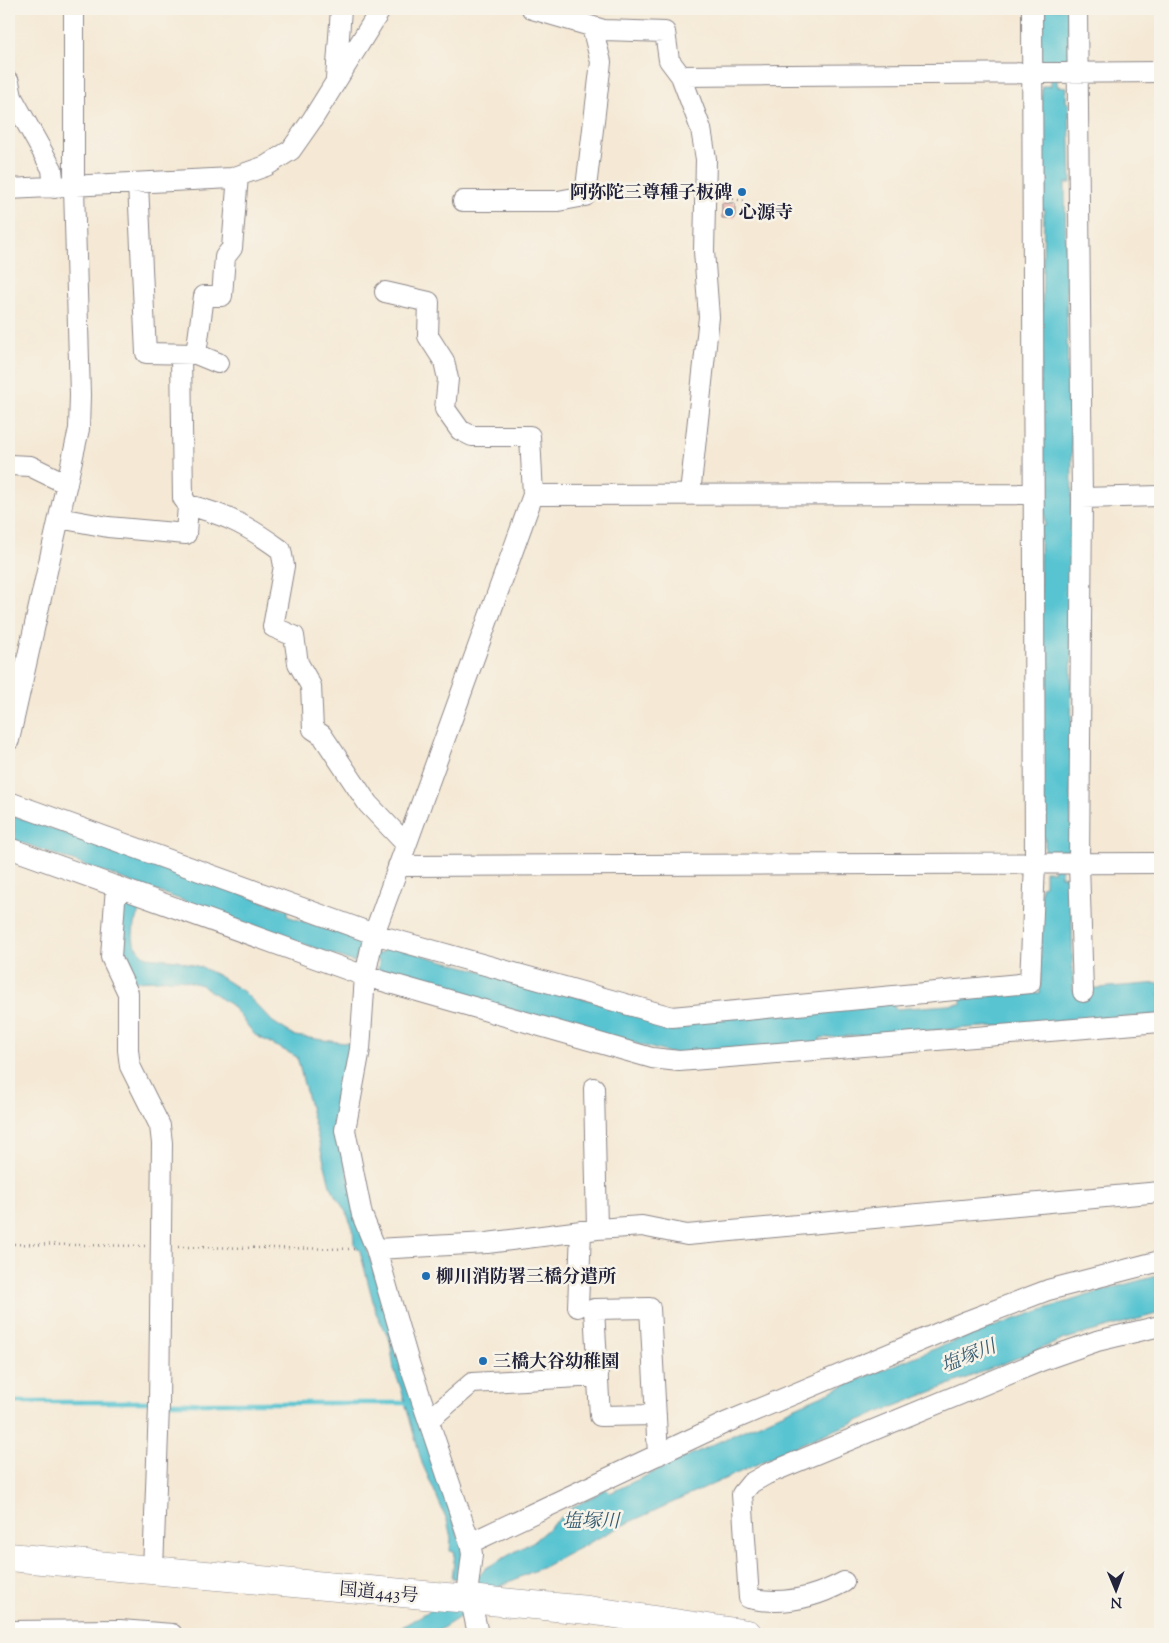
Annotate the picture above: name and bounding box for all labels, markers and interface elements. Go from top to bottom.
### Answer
place label: 阿弥陀三尊種子板碑 [570,181,732,207]
marker: 阿弥陀三尊種子板碑 [736,186,748,198]
place label: 心源寺 [739,201,793,227]
marker: 心源寺 [723,206,735,218]
place label: 柳川消防署三橋分遣所 [436,1265,616,1291]
marker: 柳川消防署三橋分遣所 [420,1270,432,1282]
water label: 塩塚川 [937,1333,1002,1381]
place label: 三橋大谷幼稚園 [493,1350,619,1376]
marker: 三橋大谷幼稚園 [477,1355,489,1367]
water label: 塩塚川 [562,1509,621,1536]
north arrow [1092,1566,1142,1616]
street label: 国道443号 [338,1578,420,1610]
text: N [1110,1591,1122,1611]

